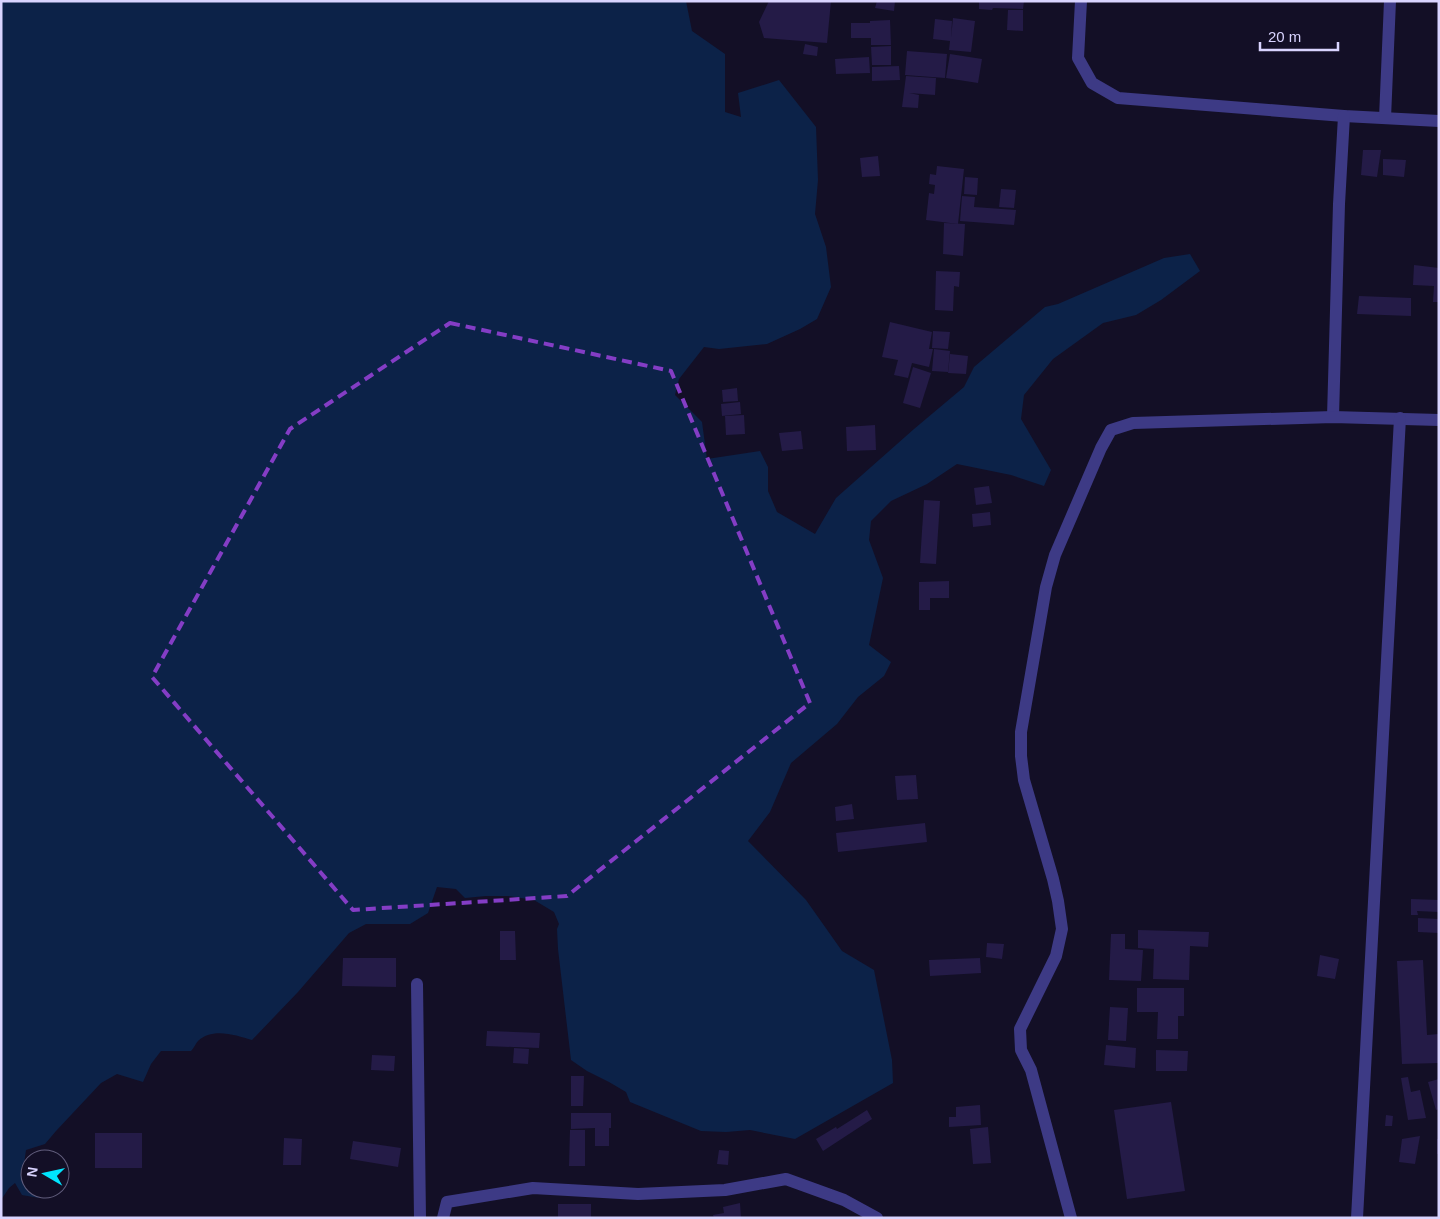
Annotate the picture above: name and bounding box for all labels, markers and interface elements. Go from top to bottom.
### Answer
scale bar [1260,20,1338,52]
text: 20 m [1268,28,1301,45]
north arrow [20,1149,70,1199]
text: N [23,1166,41,1178]

